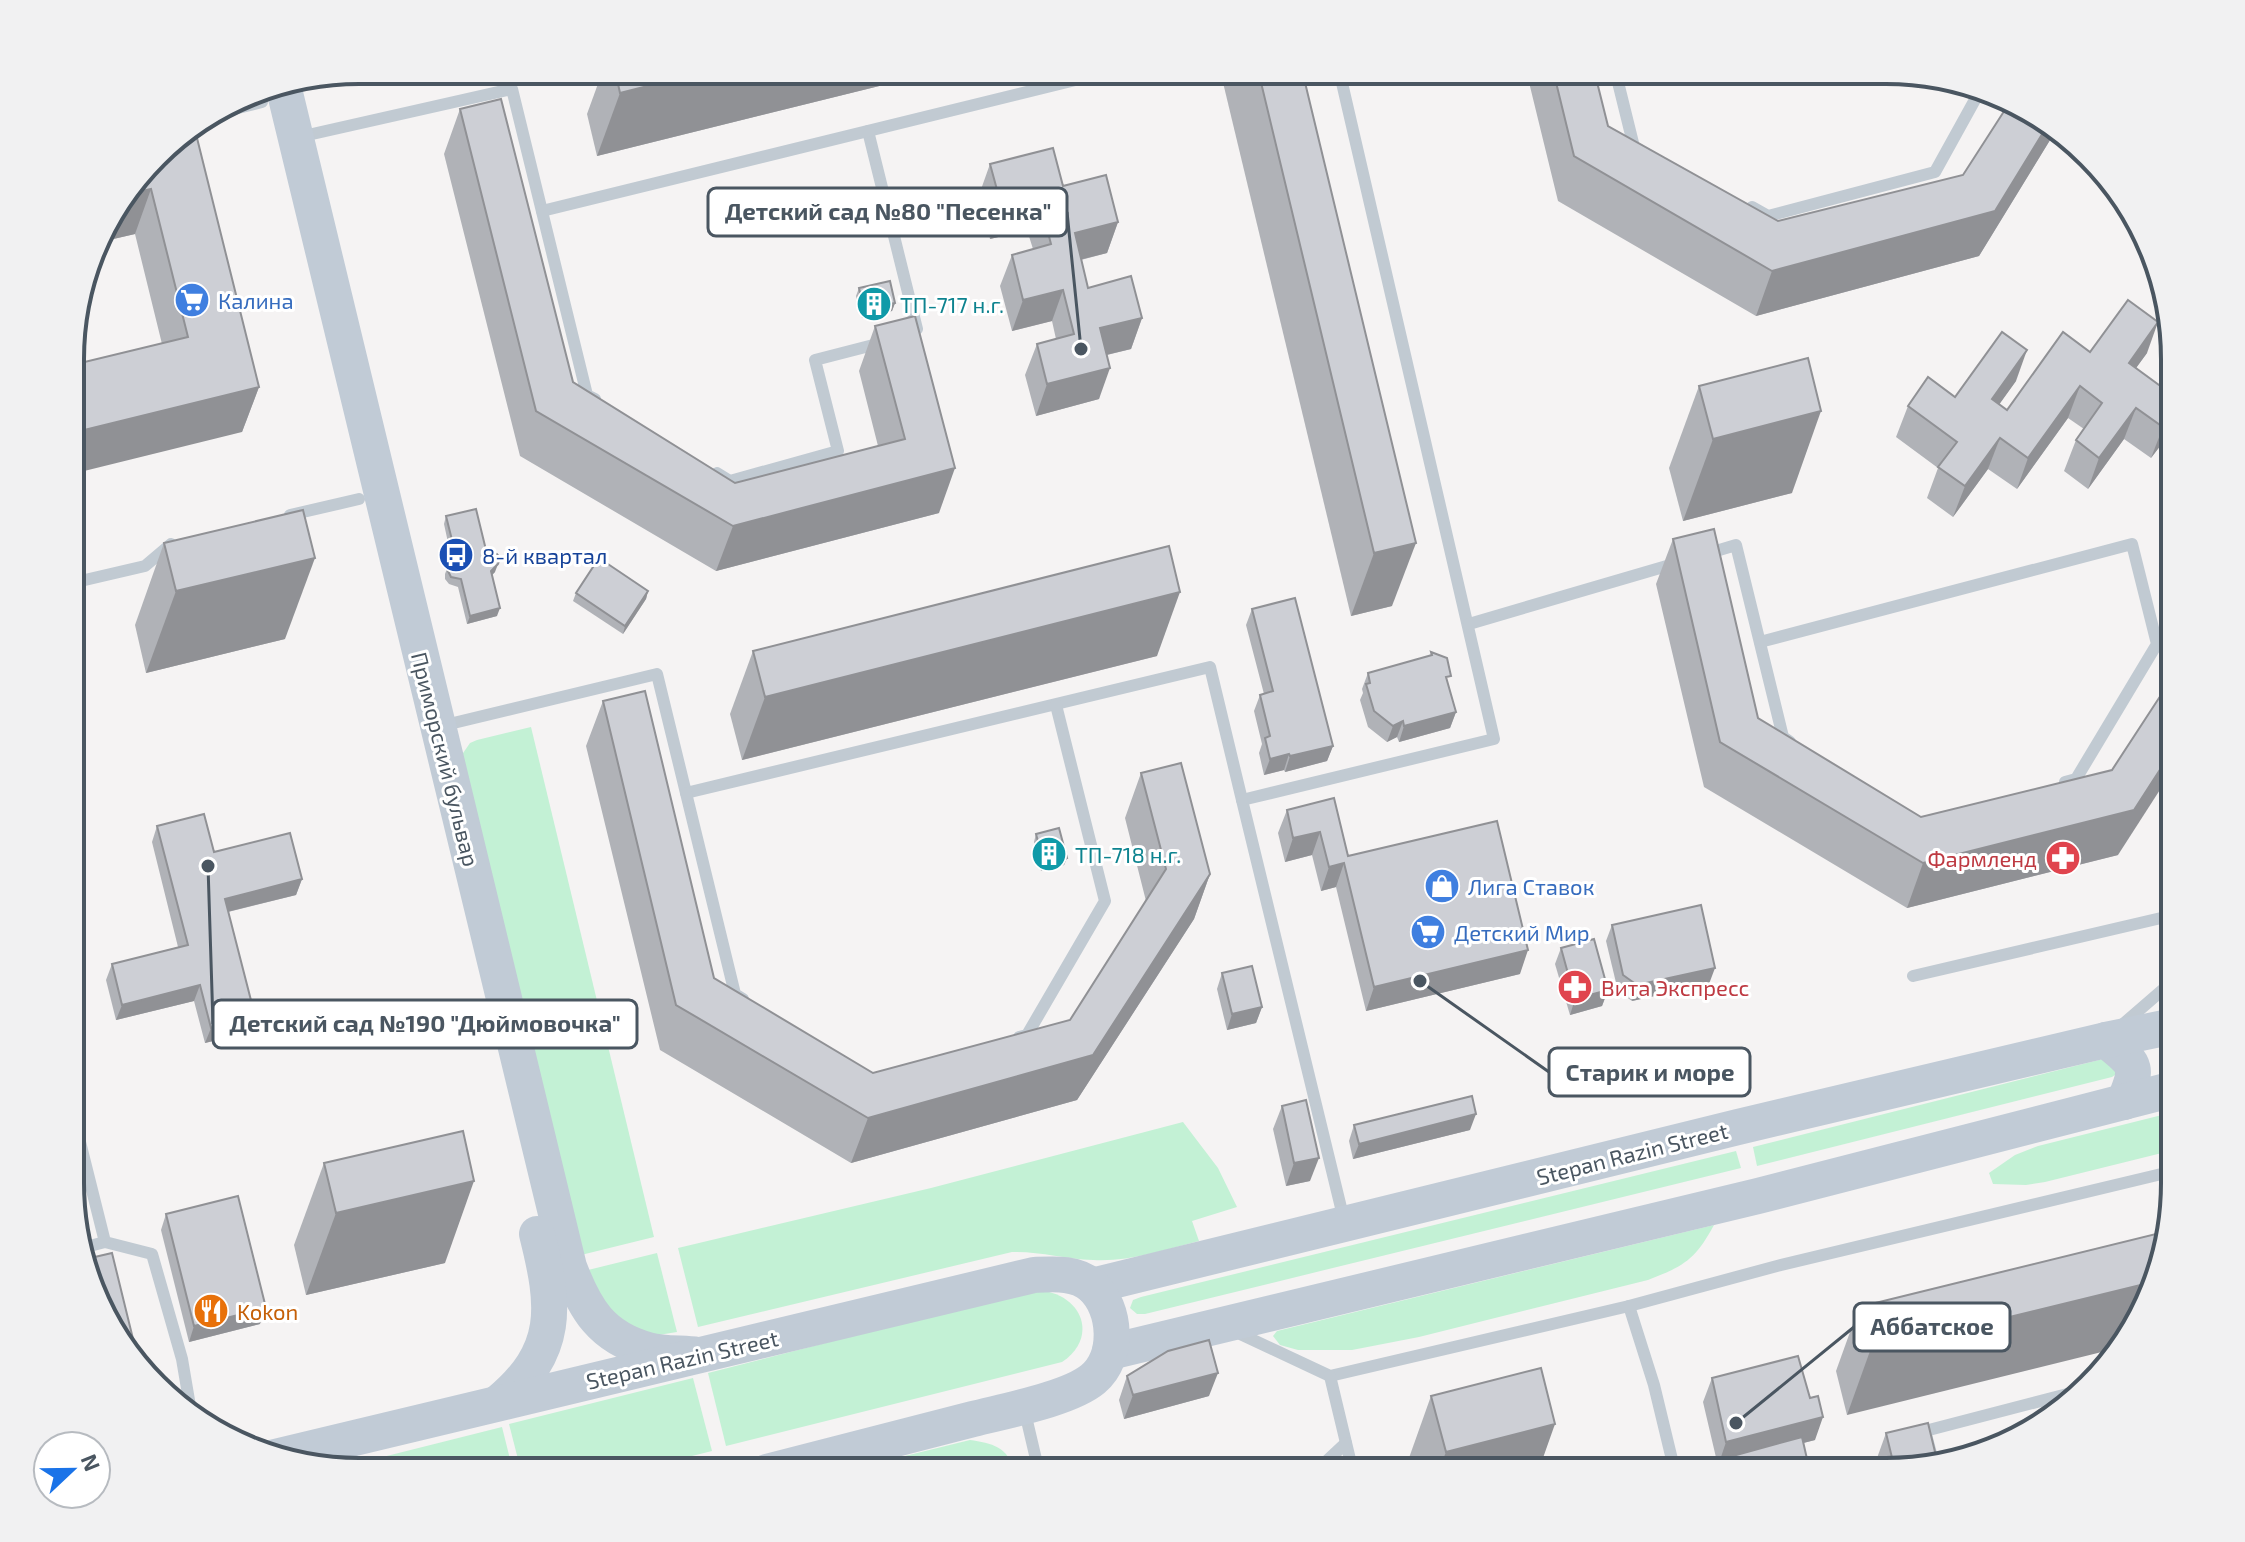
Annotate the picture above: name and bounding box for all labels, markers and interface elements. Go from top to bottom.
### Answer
callout: Детский сад №80 "Песенка" [708,188,1067,236]
text: Детский сад №80 "Песенка" [725,196,1051,225]
supermarket icon: Калина [173,281,211,319]
building icon: ТП-717 н.г. [855,285,893,323]
place label: Калина [218,287,294,313]
place label: ТП-717 н.г. [900,291,1004,317]
bus stop icon: 8-й квартал [437,536,475,574]
place label: 8-й квартал [482,542,607,568]
street label: Приморский бульвар [406,649,485,869]
building icon: ТП-718 н.г. [1030,835,1068,873]
pharmacy icon: Фармленд [2044,839,2082,877]
place label: ТП-718 н.г. [1075,841,1181,867]
place label: Фармленд [1928,845,2037,871]
shop icon: Лига Ставок [1423,867,1461,905]
place label: Лига Ставок [1468,873,1595,899]
supermarket icon: Детский Мир [1409,913,1447,951]
place label: Детский Мир [1454,919,1590,945]
pharmacy icon: Вита Экспресс [1556,968,1594,1006]
place label: Вита Экспресс [1601,974,1749,1000]
callout: Детский сад №190 "Дюймовочка" [213,1000,637,1048]
text: Детский сад №190 "Дюймовочка" [229,1008,621,1037]
callout: Старик и море [1549,1048,1750,1096]
text: Старик и море [1566,1057,1734,1086]
street label: Stepan Razin Street [1534,1117,1730,1189]
restaurant icon: Kokon [192,1292,230,1330]
place label: Kokon [237,1298,298,1324]
callout: Аббатское [1854,1303,2010,1351]
text: Аббатское [1870,1311,1994,1340]
street label: Stepan Razin Street [584,1324,780,1394]
north arrow [32,1430,112,1510]
text: N [76,1450,107,1474]

